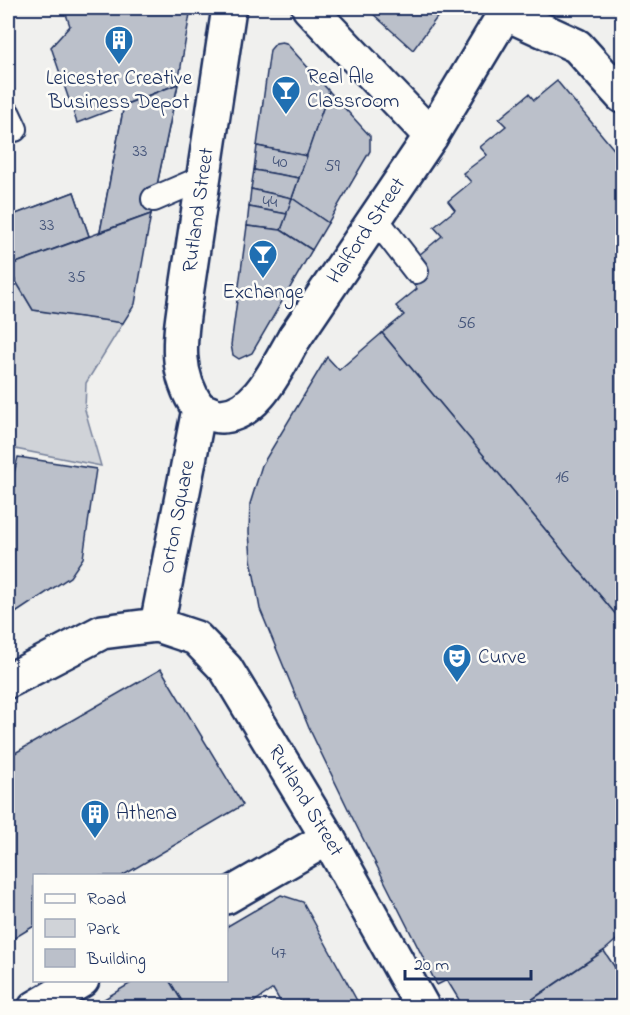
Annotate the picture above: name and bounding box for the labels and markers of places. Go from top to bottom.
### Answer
building icon: Leicester Creative Business Depot [103,24,135,66]
place label: Real Ale Classroom [307,63,399,117]
place label: Leicester Creative Business Depot [46,64,193,118]
bar icon: Real Ale Classroom [270,74,302,116]
bar icon: Exchange [247,238,279,280]
place label: Exchange [222,278,304,310]
theatre icon: Curve [441,642,473,684]
place label: Curve [478,643,527,673]
building icon: Athena [79,798,111,840]
place label: Athena [116,799,177,829]

